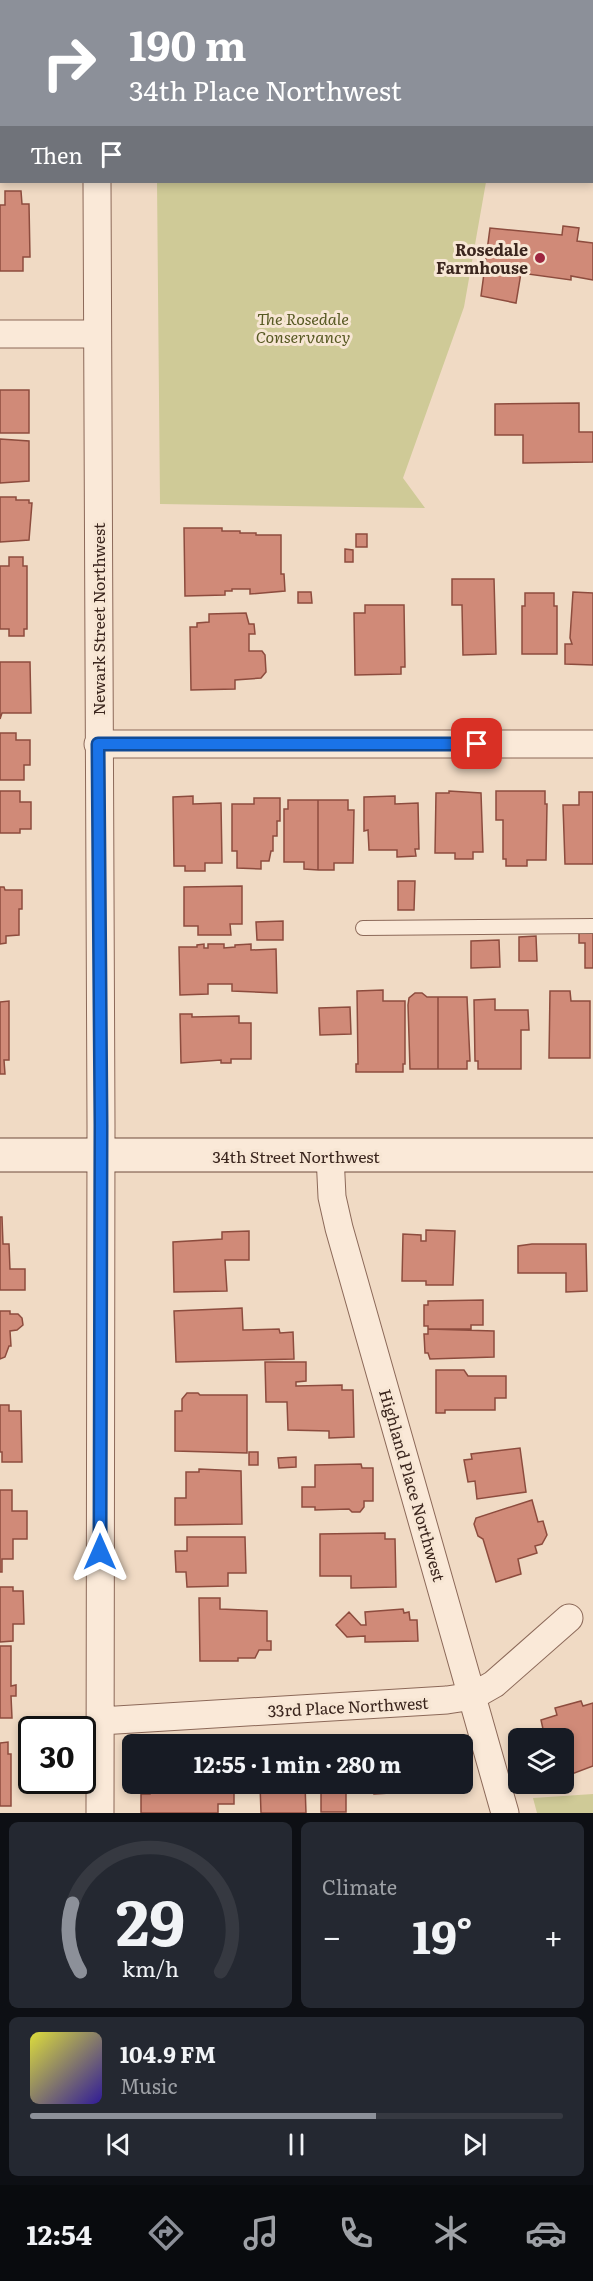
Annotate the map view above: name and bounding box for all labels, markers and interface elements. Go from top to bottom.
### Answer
text: 190 m [129,12,247,74]
icon: right [30,24,108,102]
text: 34th Place Northwest [129,69,402,109]
text: Then [30,138,83,171]
icon: arrive [95,138,128,171]
place label: Rosedale Farmhouse [436,237,528,279]
marker: Rosedale Farmhouse [533,251,547,265]
park label: The Rosedale Conservancy [256,306,350,348]
street label: Newark Street Northwest [86,522,110,715]
pin [451,718,502,769]
icon: arrive [460,727,493,760]
street label: 34th Street Northwest [212,1144,380,1168]
street label: Highland Place Northwest [374,1386,452,1585]
position arrow [68,1520,132,1584]
street label: 33rd Place Northwest [267,1690,430,1722]
speed limit sign: 30 [18,1716,96,1794]
map controls [508,1728,574,1794]
button: layers [508,1728,574,1794]
text: 12:55 · 1 min · 280 m [194,1747,401,1780]
text: Climate [322,1871,397,1901]
text: 29 [116,1873,185,1965]
text: 19° [412,1901,473,1968]
text: − [322,1910,341,1959]
text: + [544,1910,563,1959]
text: km/h [122,1952,179,1984]
text: 104.9 FM [120,2037,216,2070]
text: Music [120,2070,177,2100]
icon: previous [102,2128,135,2161]
icon: pause [280,2128,313,2161]
icon: next [458,2128,491,2161]
icon: directions [145,2212,187,2254]
icon: music [240,2212,282,2254]
icon: phone [335,2212,377,2254]
icon: climate [430,2212,472,2254]
icon: car [525,2212,567,2254]
text: 12:54 [26,2213,92,2253]

